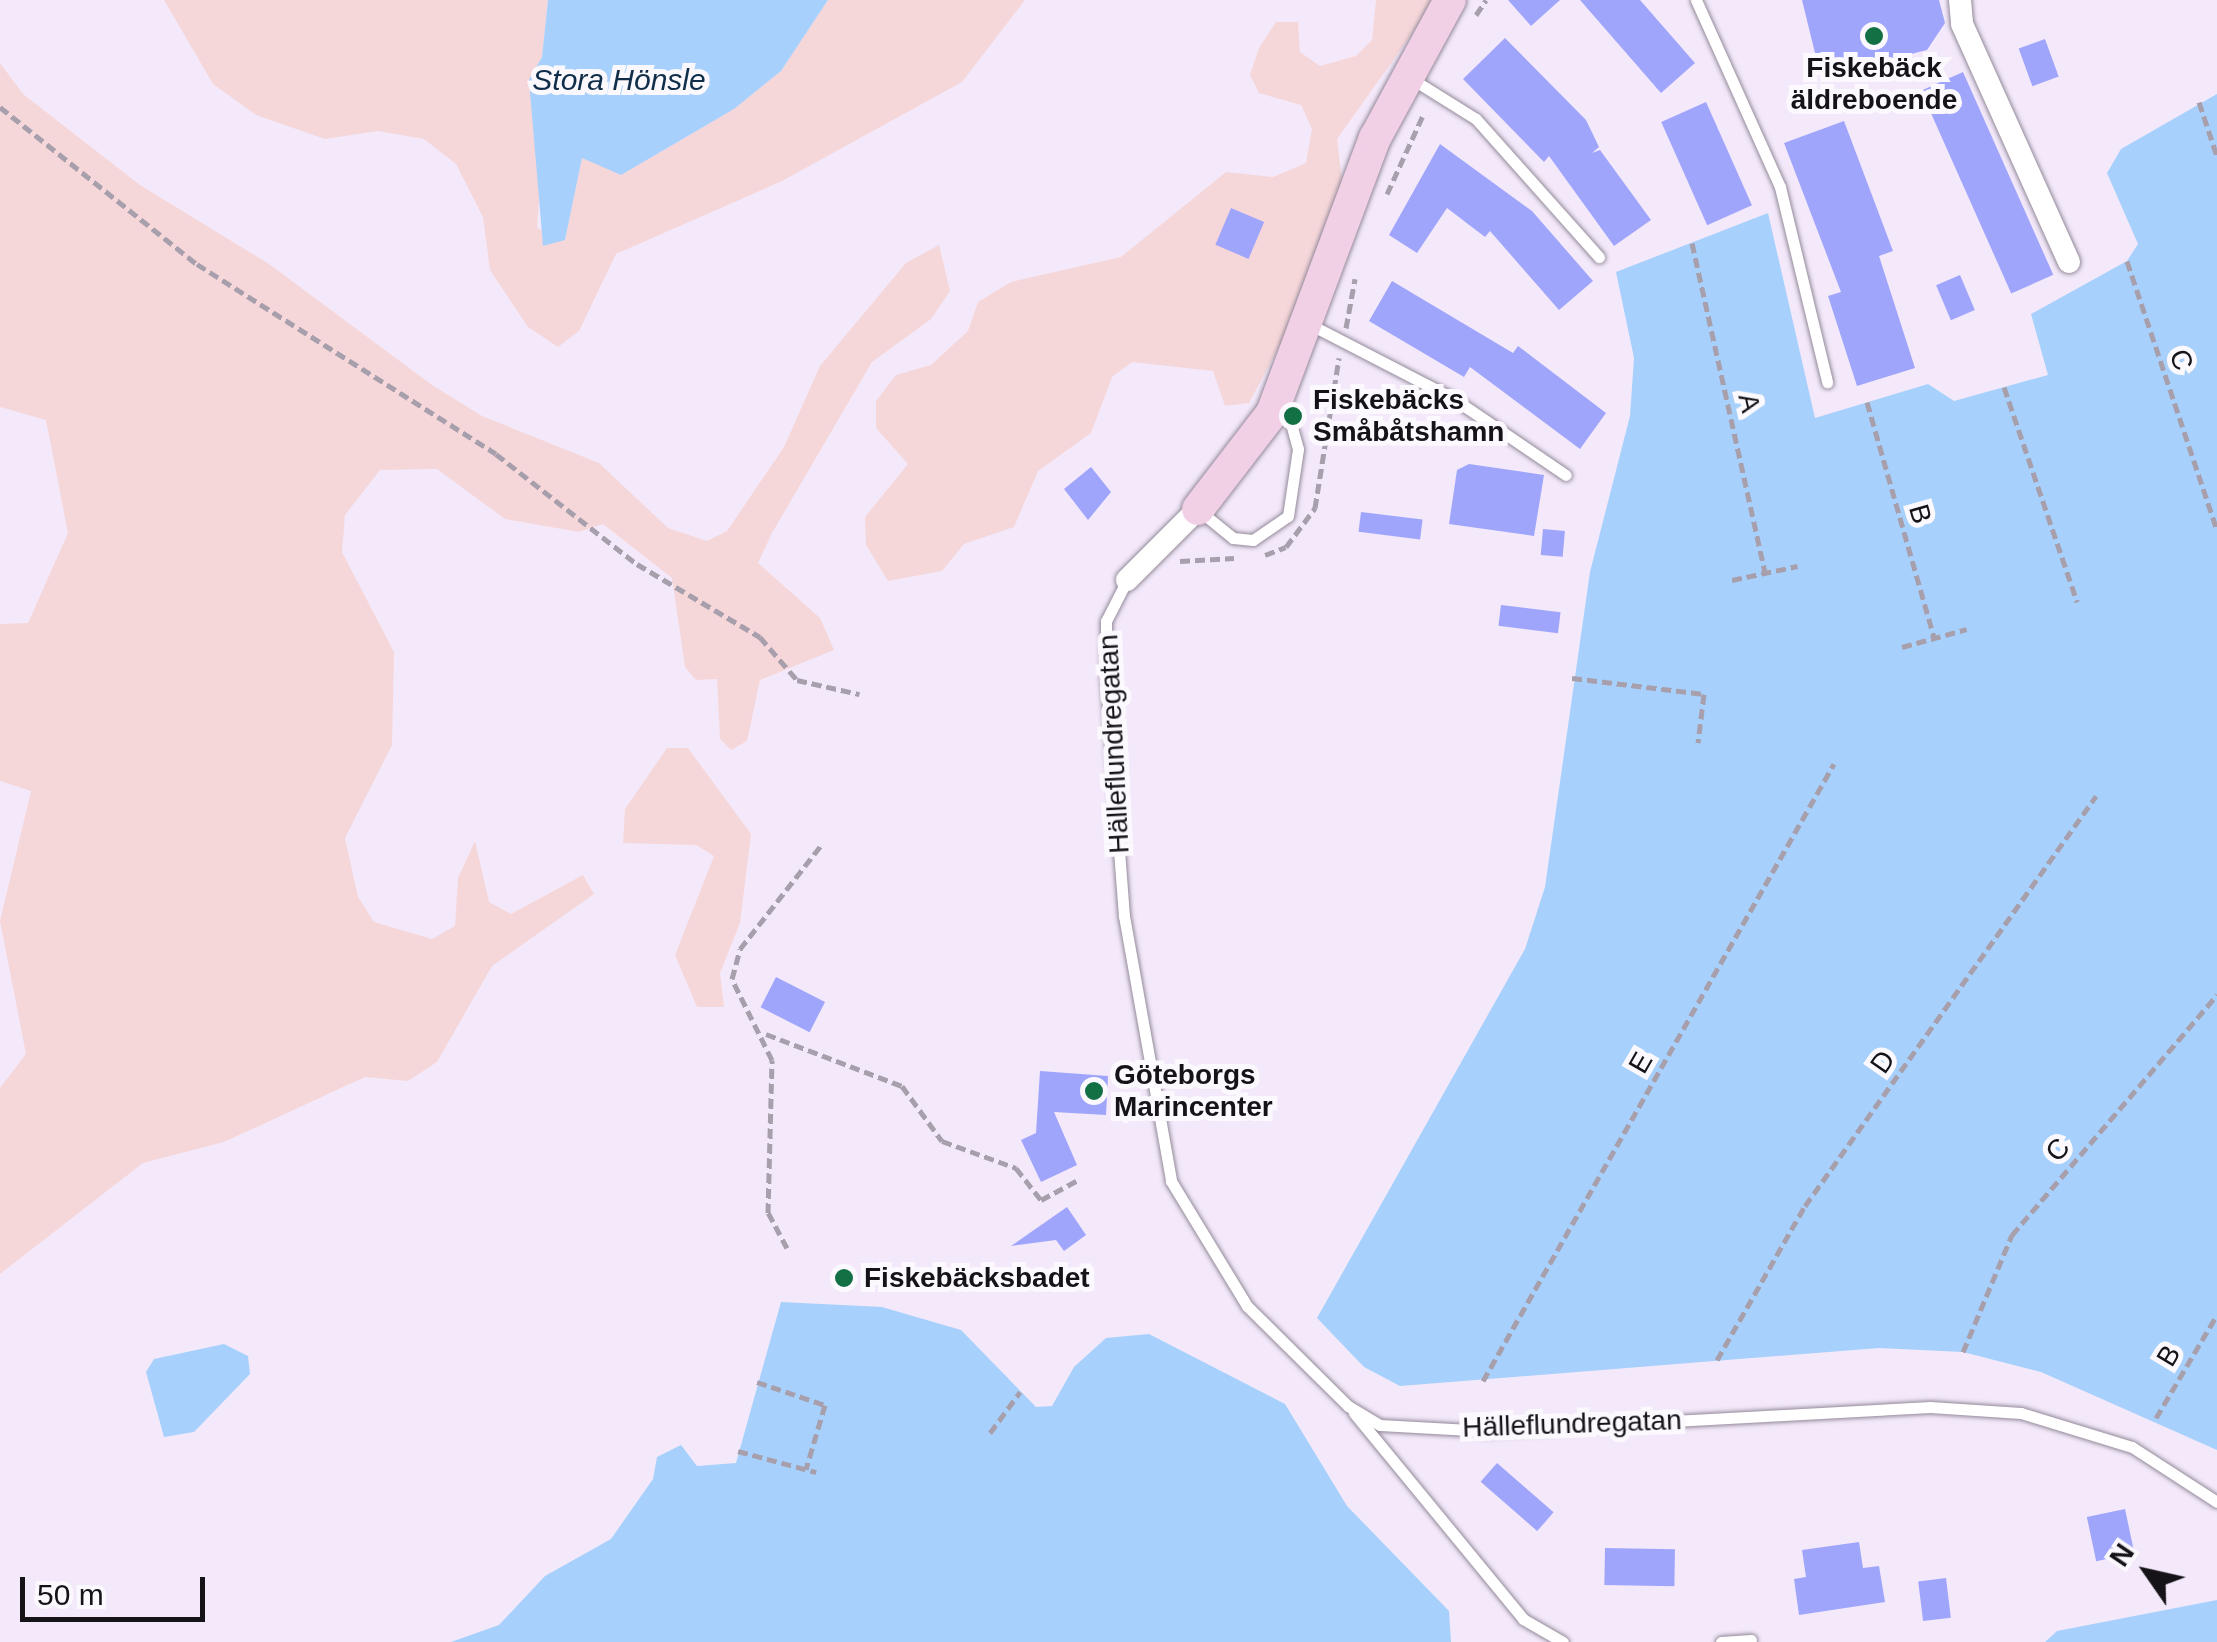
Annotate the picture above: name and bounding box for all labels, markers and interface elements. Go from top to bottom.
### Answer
marker: Fiskebäck äldreboende [1863,25,1885,47]
place label: Fiskebäck äldreboende [1791,51,1957,117]
water label: Stora Hönsle [532,62,706,98]
street label: C [2162,345,2200,375]
place label: Fiskebäcks Småbåtshamn [1313,383,1504,449]
street label: A [1731,390,1767,416]
marker: Fiskebäcks Småbåtshamn [1282,405,1304,427]
street label: B [1901,500,1939,528]
street label: Hälleflundregatan [1091,634,1137,854]
street label: D [1863,1044,1903,1080]
street label: E [1622,1047,1660,1079]
place label: Göteborgs Marincenter [1114,1058,1273,1124]
marker: Göteborgs Marincenter [1083,1080,1105,1102]
street label: C [2039,1131,2077,1169]
place label: Fiskebäcksbadet [864,1261,1090,1295]
marker: Fiskebäcksbadet [833,1267,855,1289]
street label: B [2150,1339,2188,1373]
street label: Hälleflundregatan [1462,1403,1682,1445]
north arrow [2097,1522,2197,1622]
text: N [2103,1538,2140,1572]
scale bar [25,1557,210,1619]
text: 50 m [37,1578,104,1611]

